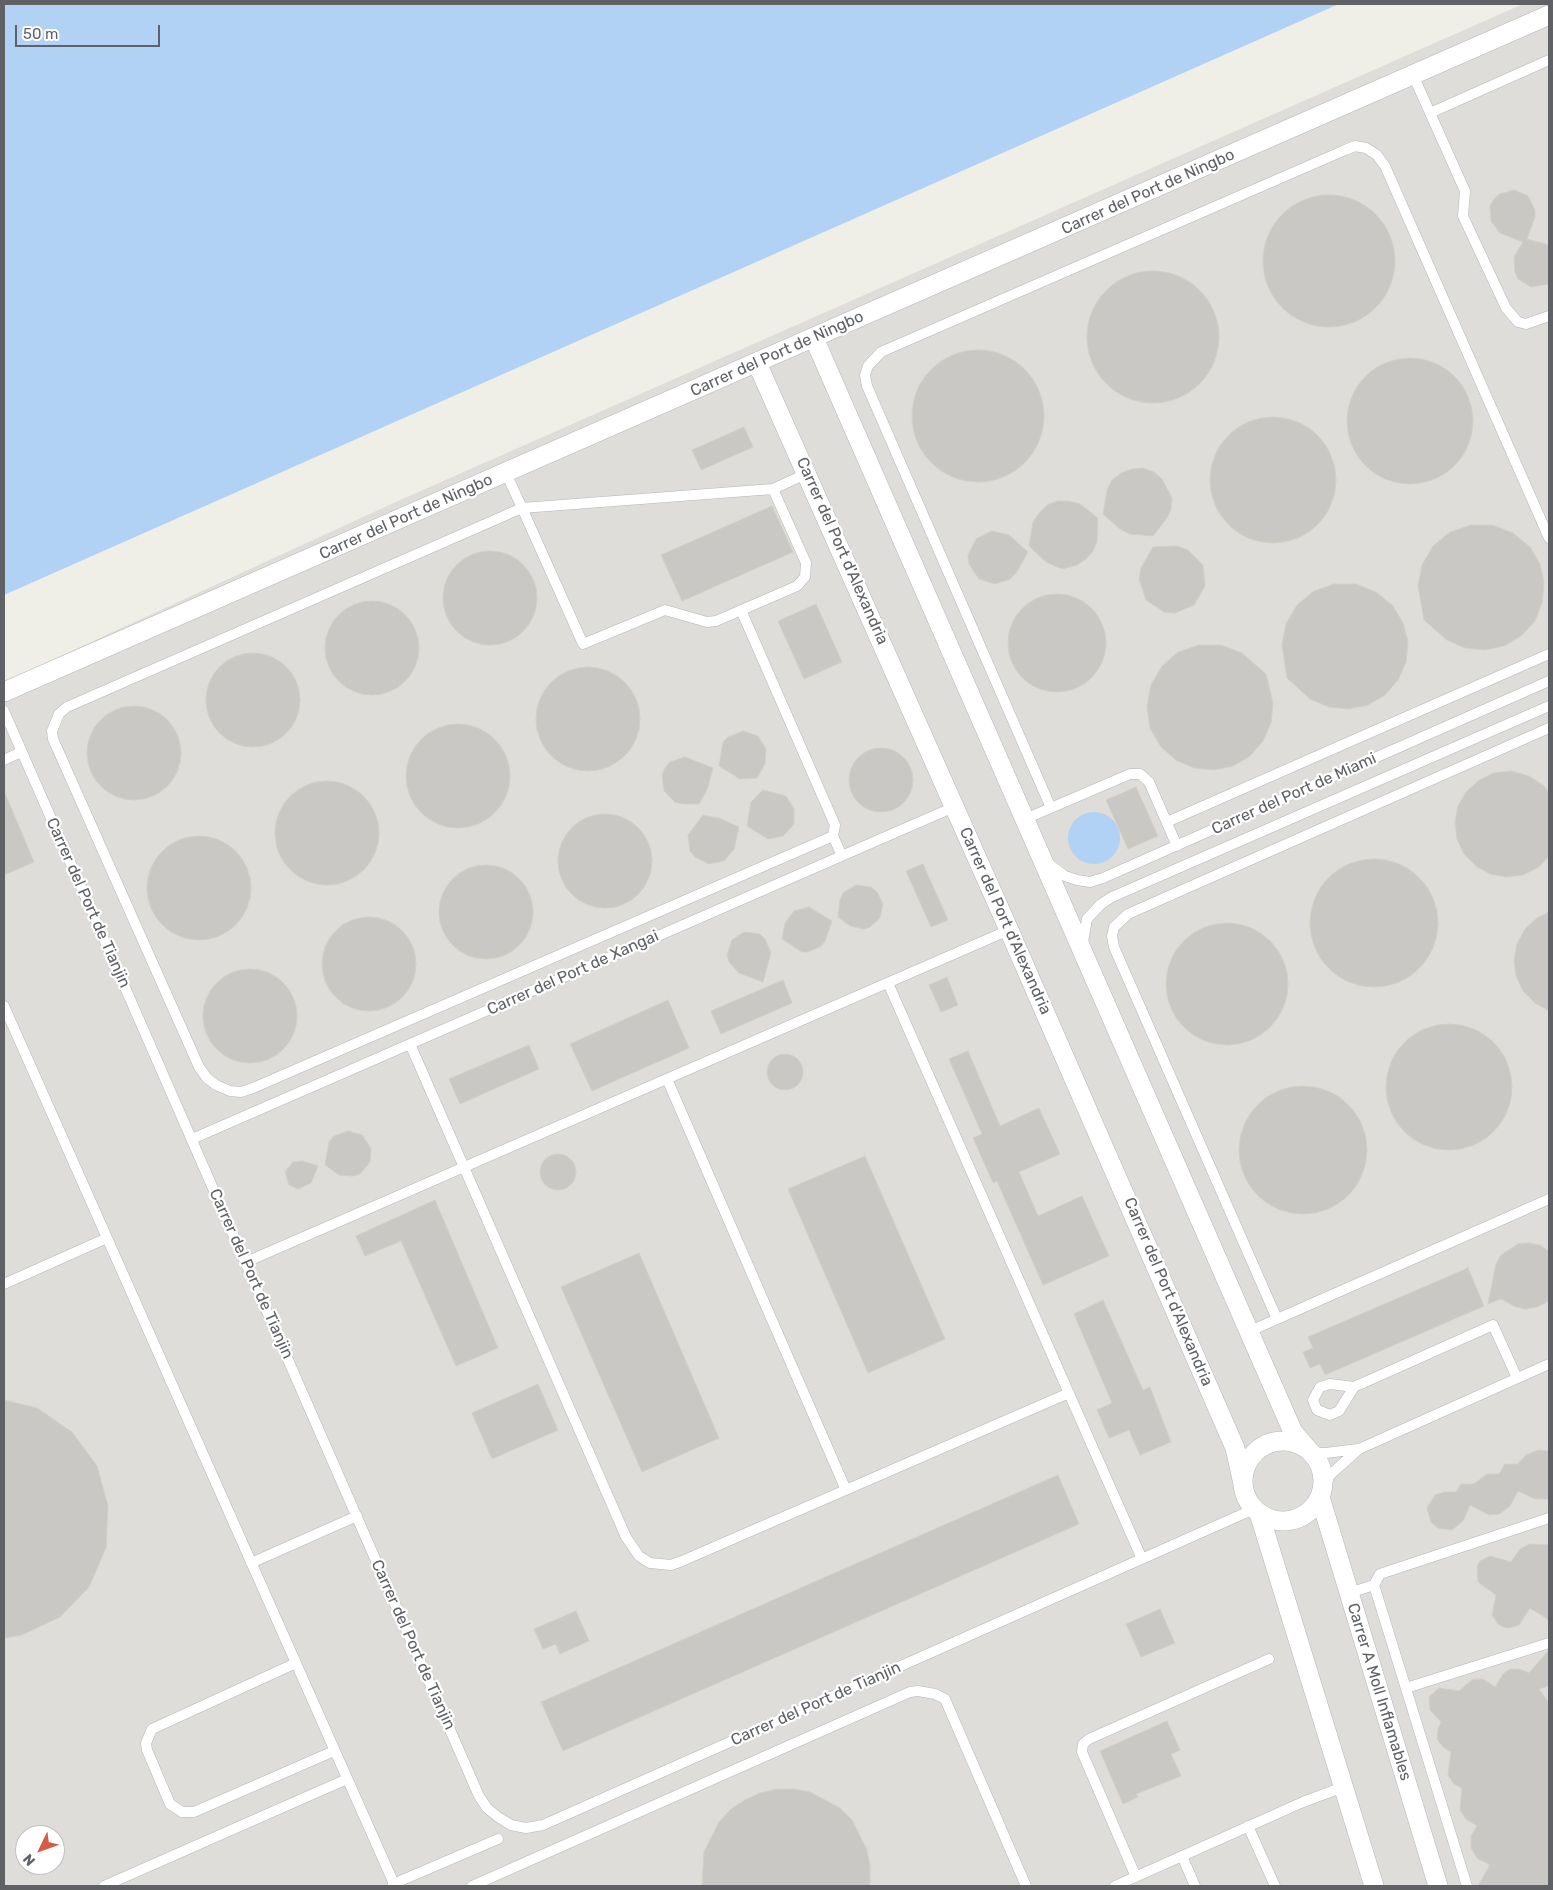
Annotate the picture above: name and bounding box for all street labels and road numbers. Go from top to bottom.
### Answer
street label: Carrer del Port de Ningbo [1058,145,1238,239]
street label: Carrer del Port de Ningbo [687,307,867,401]
street label: Carrer del Port d'Alexandria [792,454,892,648]
street label: Carrer del Port de Ningbo [316,470,496,564]
street label: Carrer del Port de Miami [1209,749,1379,839]
street label: Carrer del Port de Tianjin [42,815,134,991]
street label: Carrer del Port d'Alexandria [955,824,1055,1018]
street label: Carrer del Port de Xangai [484,926,662,1020]
street label: Carrer del Port de Tianjin [205,1186,297,1362]
street label: Carrer del Port d'Alexandria [1119,1195,1217,1389]
street label: Carrer del Port de Tianjin [367,1557,459,1733]
street label: Carrer A Moll Inflamables [1343,1601,1415,1783]
street label: Carrer del Port de Tianjin [728,1658,904,1750]

